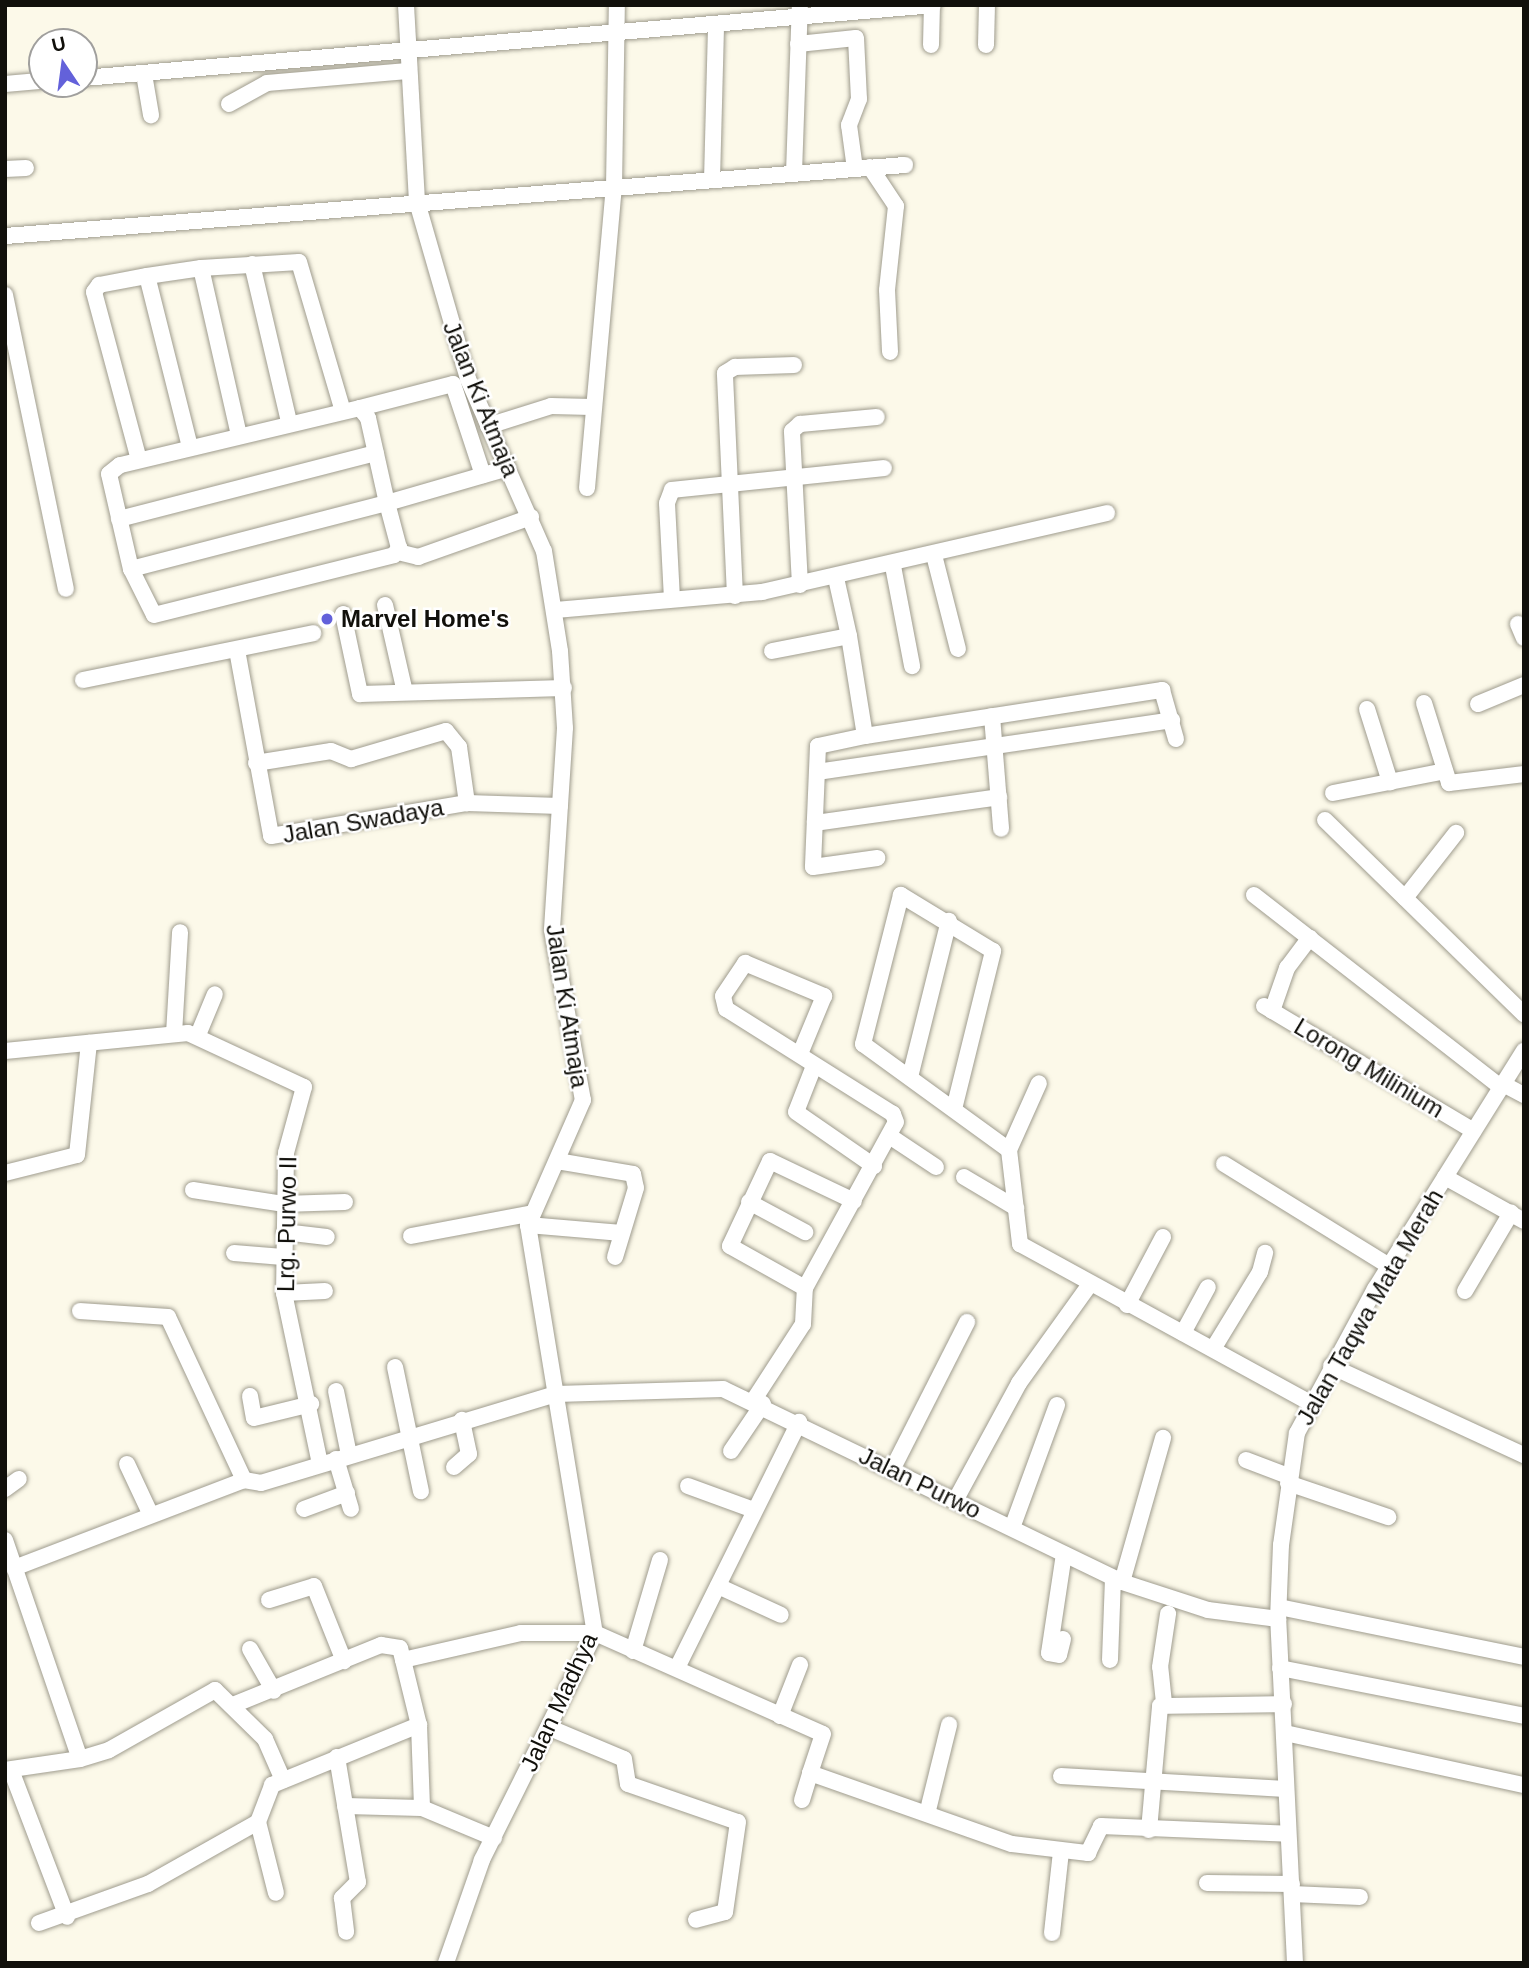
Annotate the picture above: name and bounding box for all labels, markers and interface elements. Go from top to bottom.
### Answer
north arrow [28,28,98,98]
text: U [50,32,68,56]
street label: Jalan Ki Atmaja [436,316,526,482]
place label: Marvel Home's [341,605,509,633]
marker: Marvel Home's [319,611,335,627]
street label: Jalan Swadaya [280,793,446,849]
street label: Jalan Ki Atmaja [540,921,594,1091]
street label: Lorong Milinium [1289,1012,1449,1124]
street label: Lrg. Purwo II [271,1156,303,1292]
street label: Jalan Taqwa Mata Merah [1290,1184,1450,1430]
street label: Jalan Purwo [854,1441,986,1525]
street label: Jalan Madhya [514,1628,604,1776]

